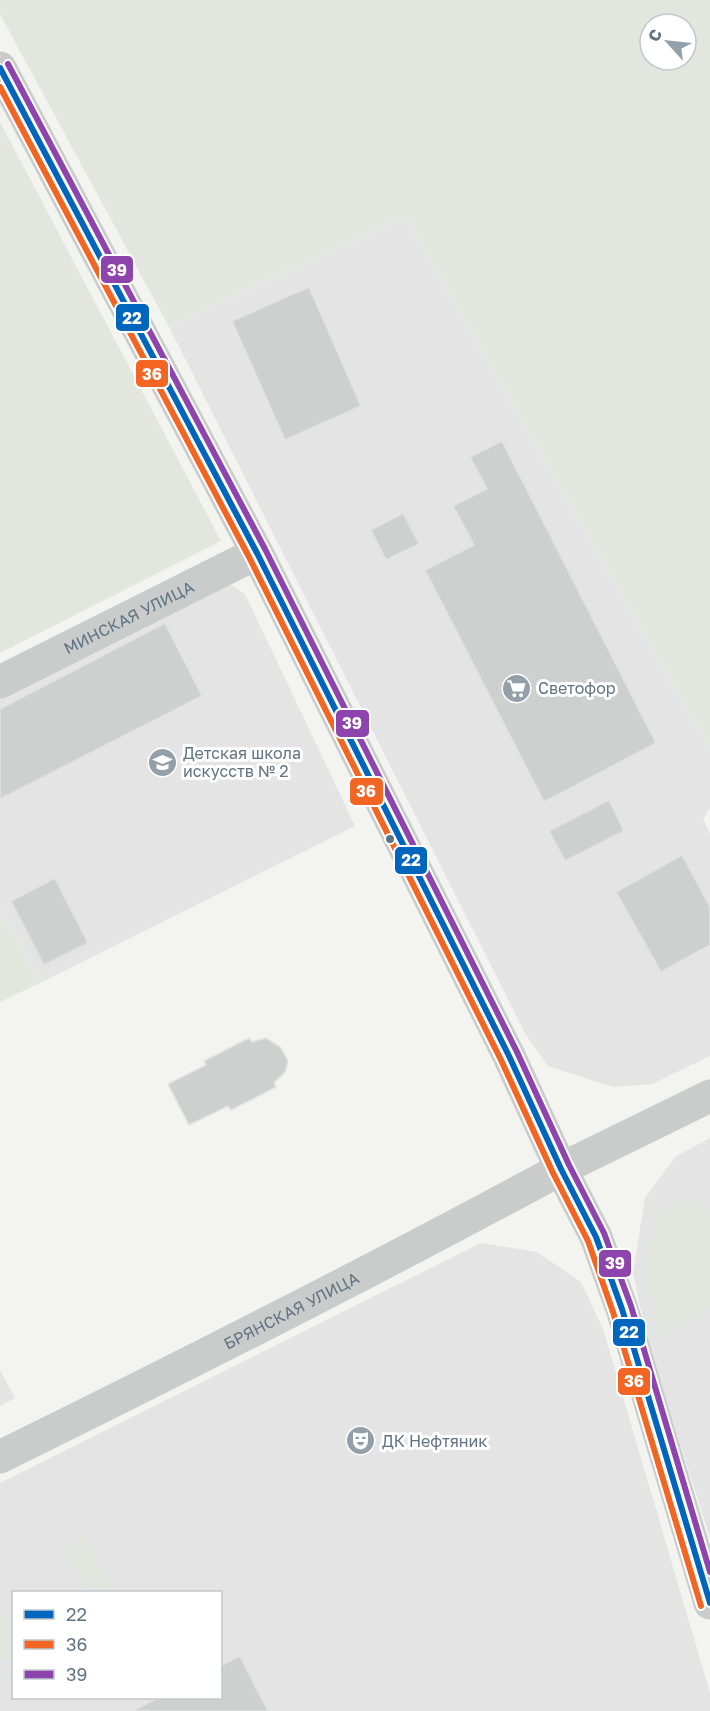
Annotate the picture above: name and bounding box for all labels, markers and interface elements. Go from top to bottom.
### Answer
north arrow [638,12,698,72]
text: С [643,26,666,45]
line badge: 39 [100,255,134,284]
text: 39 [107,260,127,280]
line badge: 22 [115,303,150,332]
text: 22 [122,308,142,328]
line badge: 36 [135,359,169,388]
text: 36 [142,364,162,384]
street label: МИНСКАЯ УЛИЦА [60,576,197,658]
supermarket icon: Светофор [501,672,533,704]
place label: Светофор [538,678,616,698]
line badge: 39 [335,709,370,738]
text: 39 [342,713,362,733]
place label: Детская школа искусств № 2 [183,743,301,781]
school or university icon: Детская школа искусств № 2 [146,746,178,778]
line badge: 36 [349,777,384,806]
text: 36 [356,781,376,801]
unlabelled marker [384,833,396,845]
line badge: 22 [394,846,428,875]
text: 22 [401,850,421,870]
line badge: 39 [598,1249,632,1278]
text: 39 [605,1253,625,1273]
street label: БРЯНСКАЯ УЛИЦА [220,1268,363,1354]
line badge: 22 [612,1318,646,1347]
text: 22 [619,1322,639,1342]
line badge: 36 [617,1367,651,1396]
text: 36 [624,1371,644,1391]
theatre icon: ДК Нефтяник [345,1425,377,1457]
place label: ДК Нефтяник [382,1431,488,1451]
legend [12,1591,222,1699]
text: 22 [66,1603,87,1625]
text: 36 [66,1633,87,1655]
text: 39 [66,1663,87,1685]

